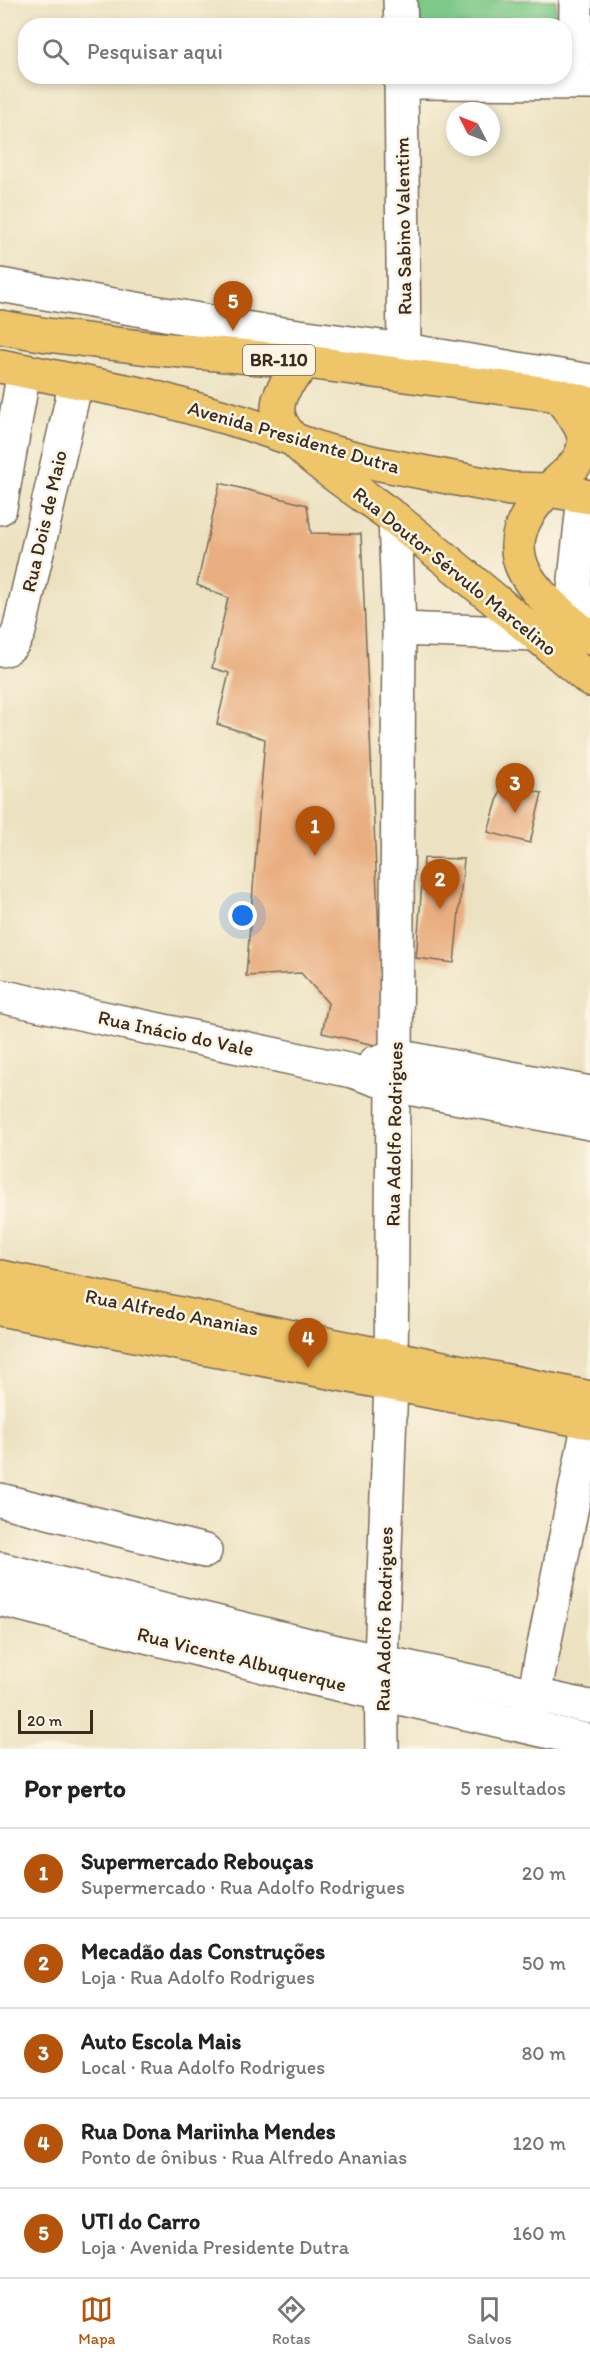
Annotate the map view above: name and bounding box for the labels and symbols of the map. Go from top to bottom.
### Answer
north arrow [446,102,500,156]
street label: Rua Sabino Valentim [389,137,417,315]
pin: 5 [214,282,252,331]
road number: BR-110 [243,345,315,375]
street label: Avenida Presidente Dutra [185,395,403,479]
street label: Rua Dois de Maio [16,448,72,594]
street label: Rua Doutor Sérvulo Marcelino [348,481,562,661]
pin: 3 [496,764,534,813]
pin: 1 [296,806,334,856]
pin: 2 [420,860,460,909]
your location [228,901,257,930]
street label: Rua Inácio do Vale [96,1005,256,1061]
street label: Rua Adolfo Rodrigues [380,1041,408,1227]
street label: Rua Alfredo Ananias [83,1283,261,1341]
pin: 4 [288,1318,328,1368]
street label: Rua Adolfo Rodrigues [370,1526,398,1712]
street label: Rua Vicente Albuquerque [135,1621,349,1697]
scale bar [18,1707,93,1734]

